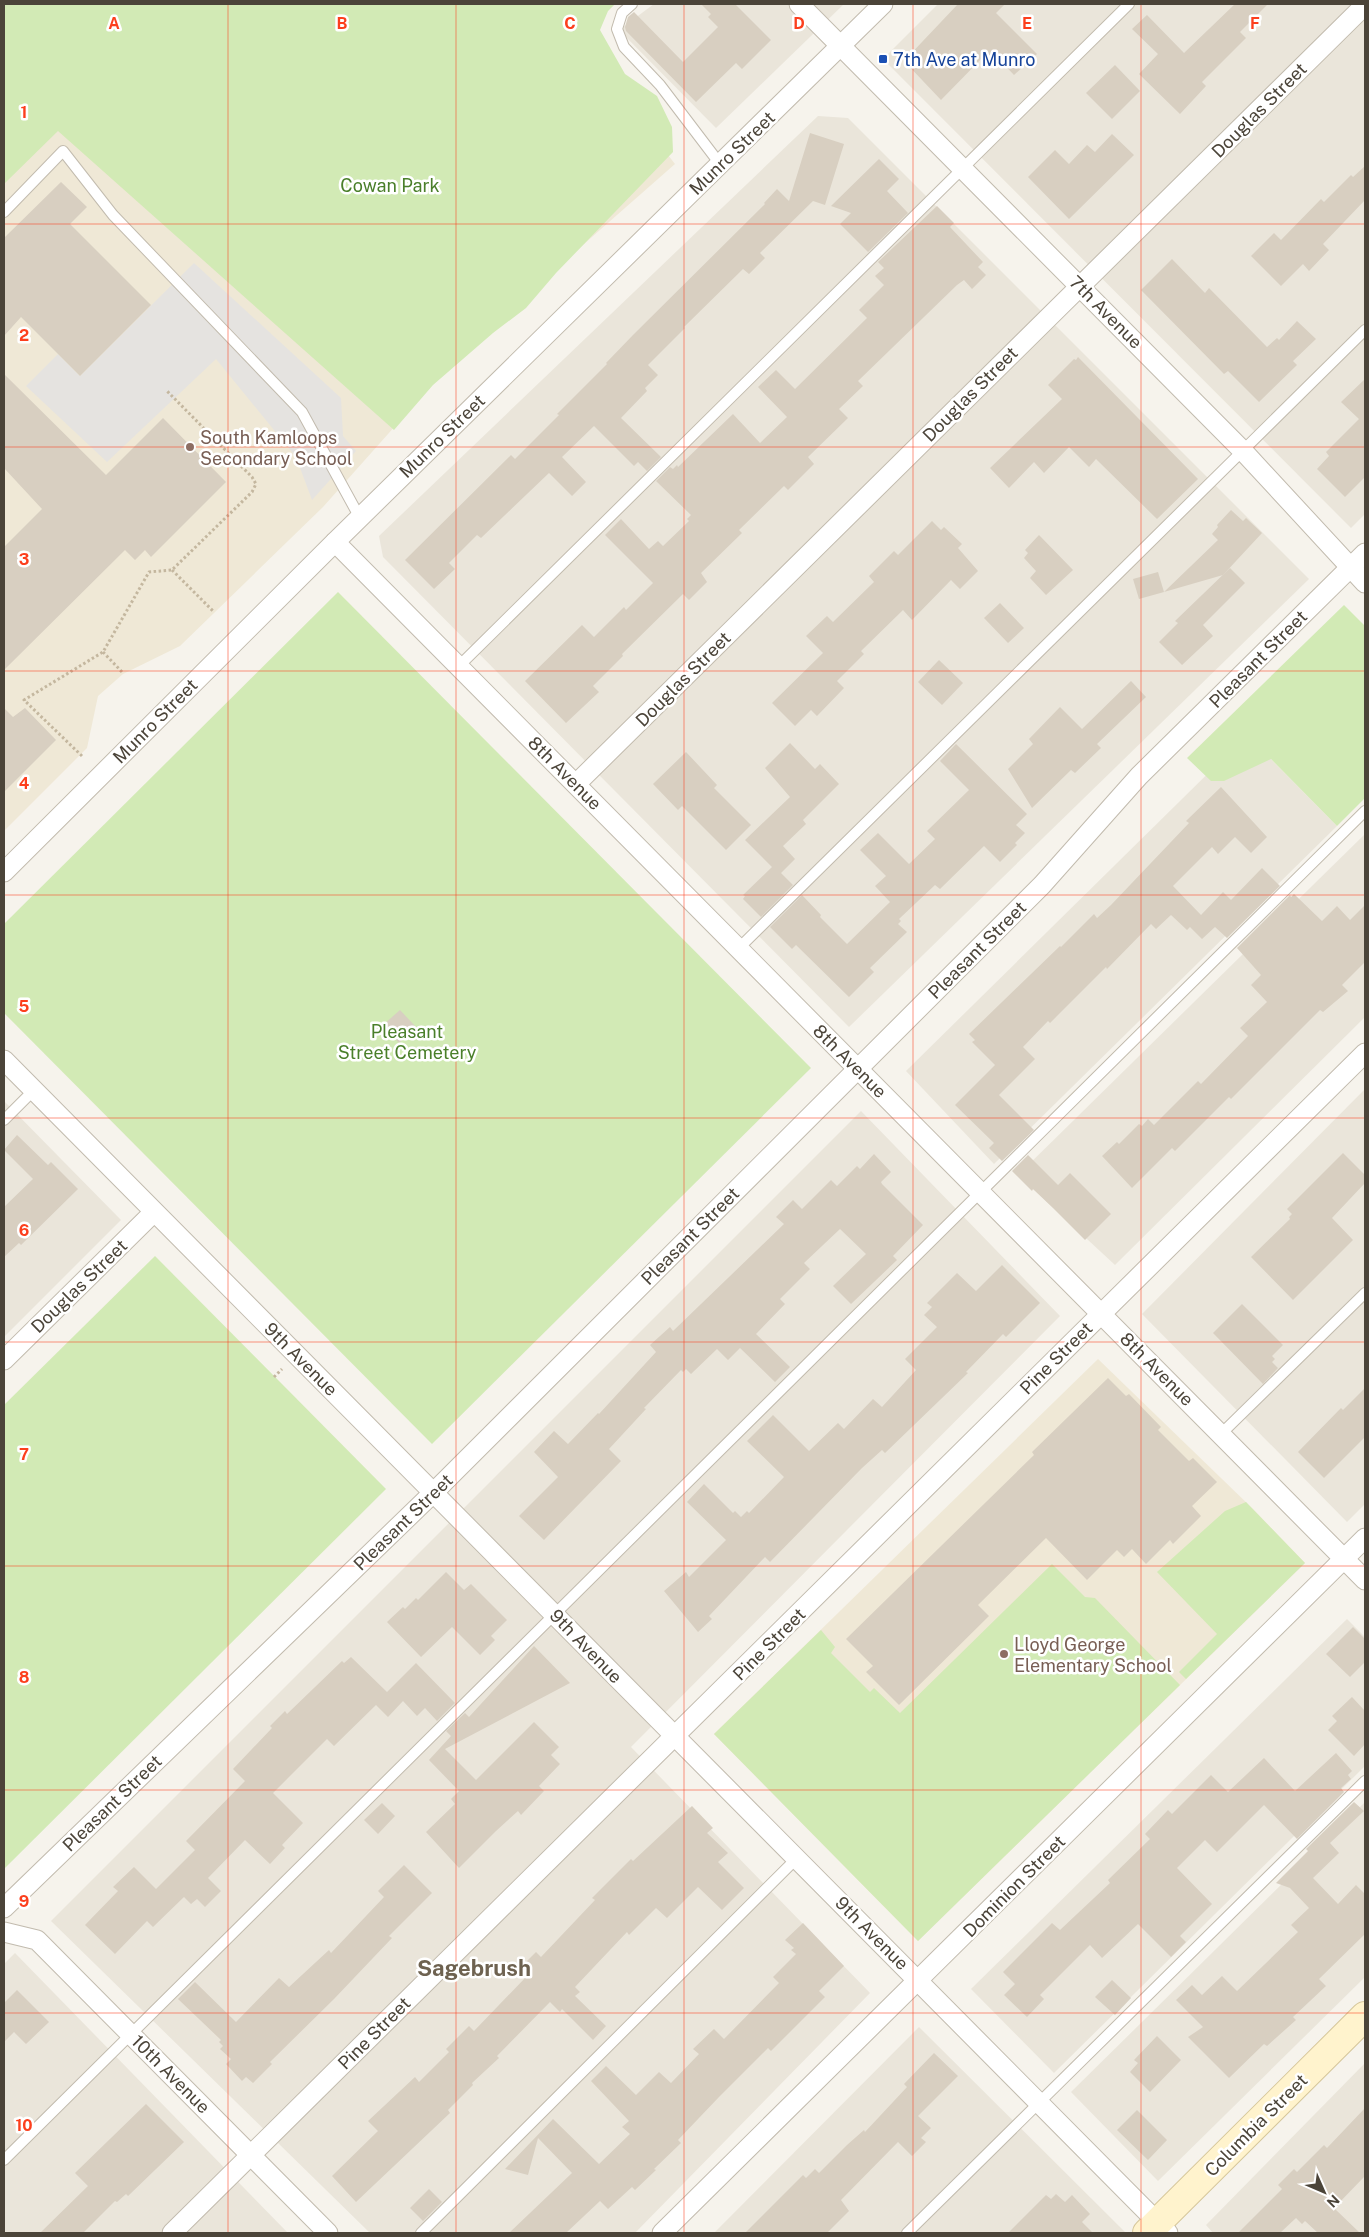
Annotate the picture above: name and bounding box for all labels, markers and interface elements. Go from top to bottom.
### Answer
text: A [108,14,120,33]
text: B [337,14,348,33]
text: C [564,14,576,33]
text: D [793,14,805,33]
text: E [1022,14,1032,33]
text: F [1250,14,1260,33]
place label: 7th Ave at Munro [893,49,1036,70]
marker: 7th Ave at Munro [877,53,889,65]
street label: Douglas Street [1207,58,1311,162]
text: 1 [21,103,27,122]
street label: Munro Street [685,107,779,199]
park label: Cowan Park [340,175,440,196]
street label: 7th Avenue [1065,271,1147,353]
text: 2 [19,326,29,345]
street label: Douglas Street [918,342,1022,446]
street label: Munro Street [395,390,489,482]
place label: South Kamloops Secondary School [200,427,352,469]
marker: South Kamloops Secondary School [184,441,196,453]
text: 3 [19,550,29,569]
street label: Pleasant Street [1205,606,1311,712]
street label: Douglas Street [631,627,735,731]
street label: Munro Street [108,674,202,768]
street label: 8th Avenue [524,732,606,814]
text: 4 [19,774,30,793]
street label: Pleasant Street [924,897,1030,1003]
text: 5 [19,997,30,1016]
street label: 8th Avenue [809,1020,891,1102]
park label: Pleasant Street Cemetery [338,1021,477,1063]
street label: Pleasant Street [637,1183,743,1289]
text: 6 [19,1221,29,1240]
street label: Douglas Street [27,1235,131,1337]
street label: 9th Avenue [260,1318,342,1400]
street label: Pine Street [1016,1318,1096,1398]
street label: 8th Avenue [1116,1328,1198,1410]
text: 7 [19,1445,29,1464]
street label: Pleasant Street [349,1469,457,1575]
street label: Pine Street [729,1604,809,1684]
street label: 9th Avenue [546,1605,626,1687]
place label: Lloyd George Elementary School [1014,1634,1172,1676]
marker: Lloyd George Elementary School [998,1648,1010,1660]
text: 8 [19,1668,30,1687]
street label: Pleasant Street [58,1750,166,1856]
street label: Dominion Street [959,1831,1069,1941]
text: 9 [19,1892,29,1911]
street label: 9th Avenue [831,1892,913,1974]
district label: Sagebrush [417,1955,531,1981]
street label: Pine Street [334,1993,414,2073]
street label: 10th Avenue [128,2031,214,2117]
street label: Columbia Street [1201,2070,1311,2180]
text: 10 [15,2116,33,2135]
north arrow [1299,2167,1349,2217]
text: N [1324,2192,1343,2211]

